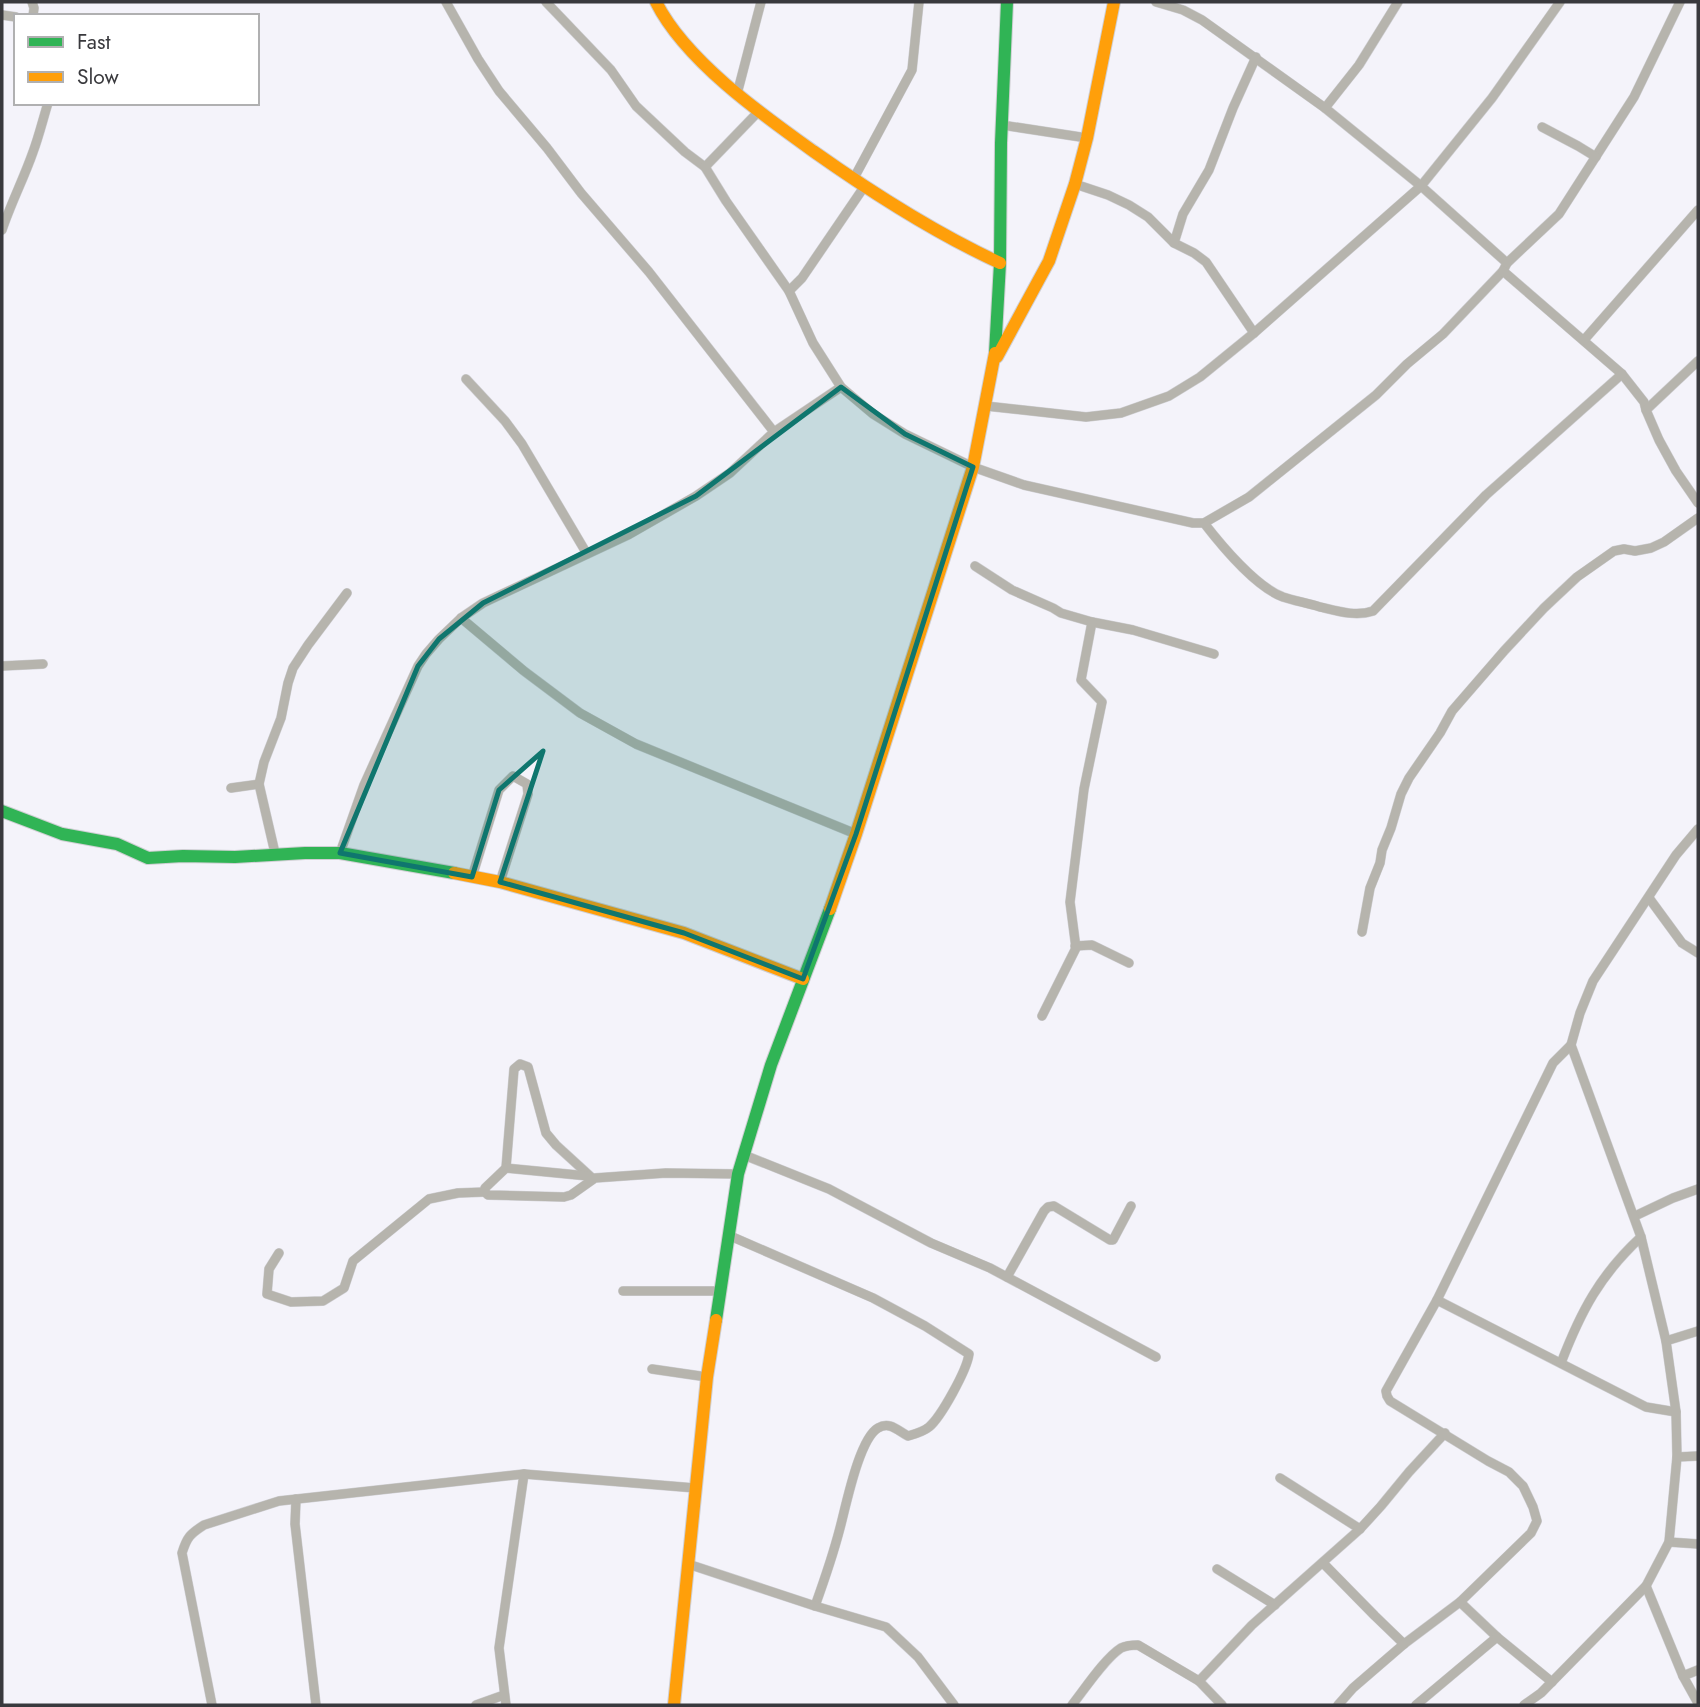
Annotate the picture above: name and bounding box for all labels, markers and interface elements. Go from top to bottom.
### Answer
legend [14,14,259,105]
text: Fast [77,27,110,57]
text: Slow [77,62,119,92]

